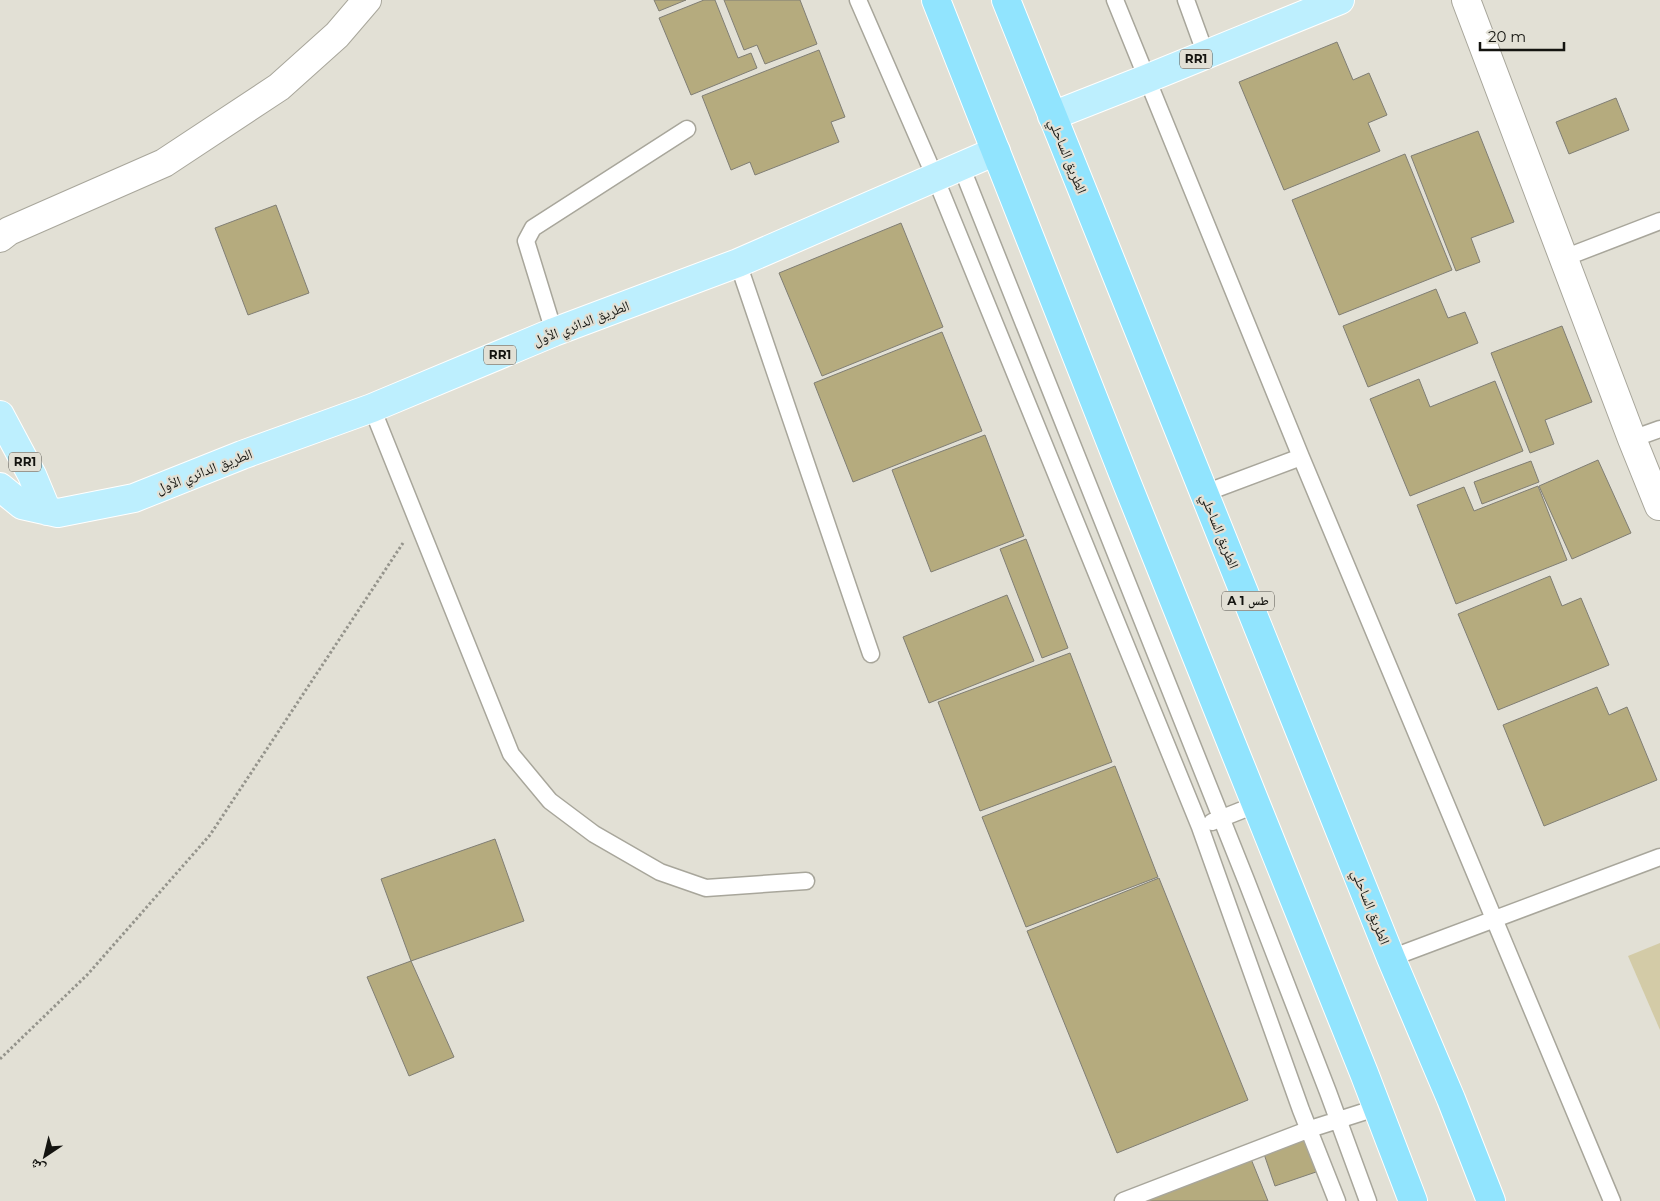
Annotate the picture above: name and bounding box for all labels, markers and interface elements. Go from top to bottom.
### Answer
scale bar [1480,20,1564,52]
text: 20 m [1488,27,1526,46]
road number: RR1 [1180,50,1212,68]
street label: الطريق الساحلي [1042,116,1091,197]
street label: الطريق الدائري الأول [530,296,633,352]
road number: RR1 [484,346,516,364]
street label: الطريق الدائري الأول [153,444,256,500]
road number: RR1 [9,452,41,472]
street label: الطريق الساحلي [1194,491,1243,572]
road number: A 1 طس [1222,592,1274,610]
street label: الطريق الساحلي [1345,867,1394,948]
north arrow [20,1131,70,1181]
text: ش [26,1155,49,1178]

